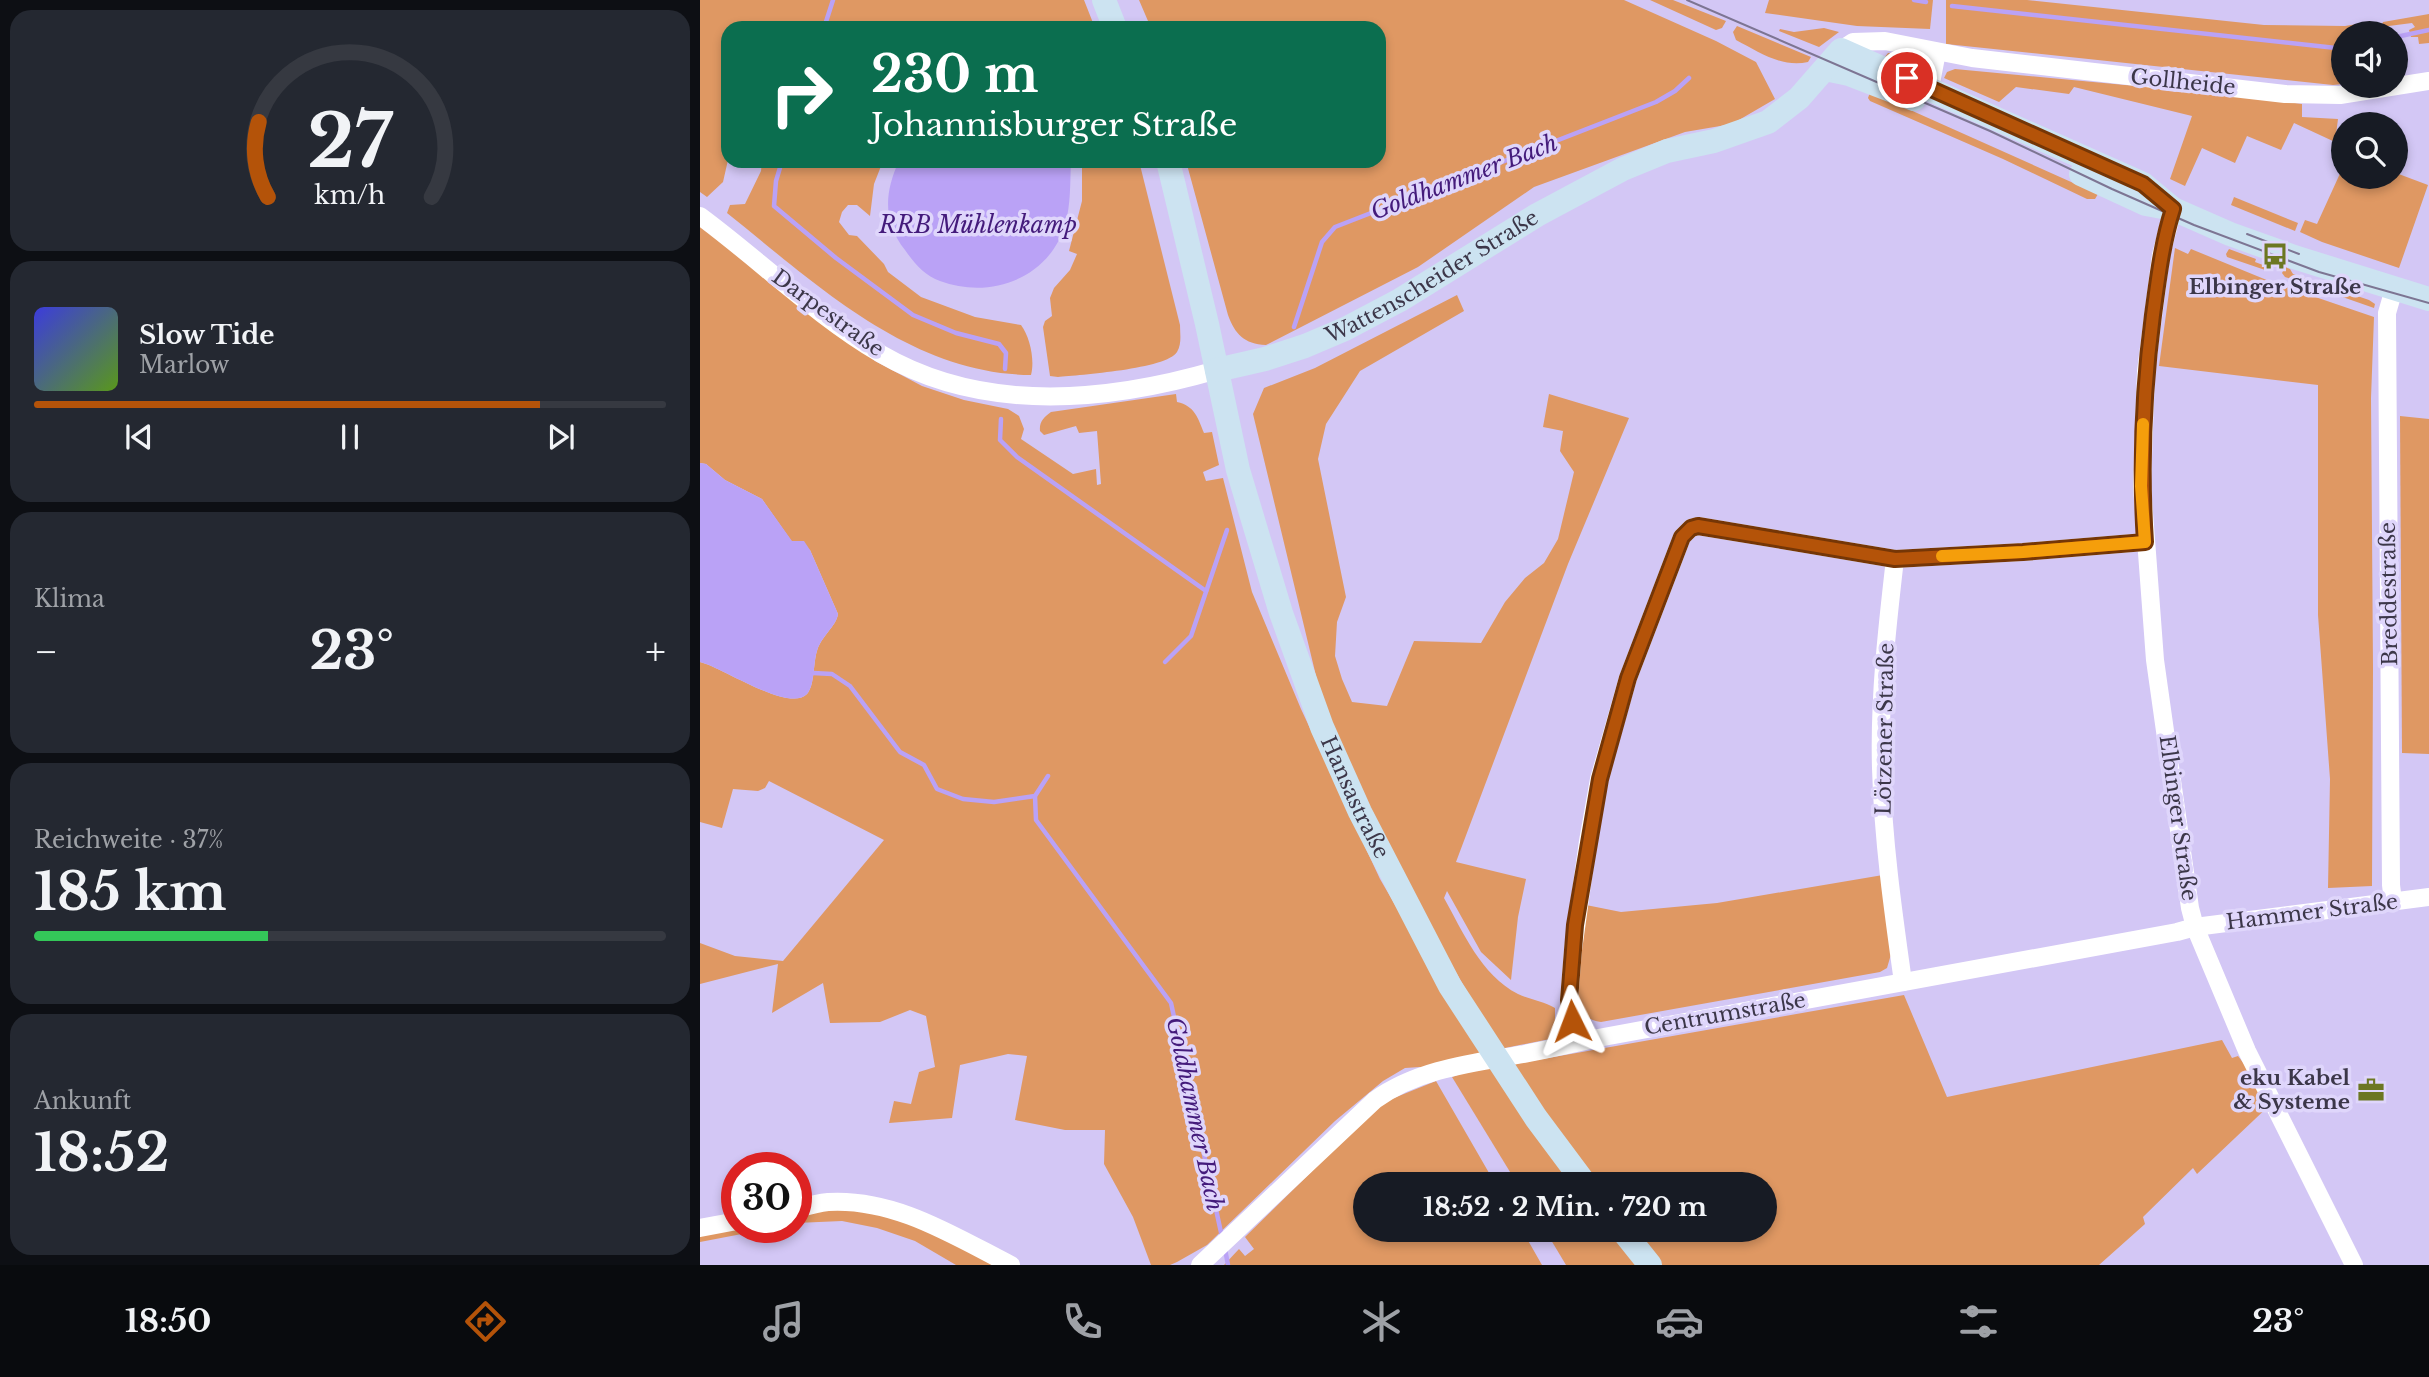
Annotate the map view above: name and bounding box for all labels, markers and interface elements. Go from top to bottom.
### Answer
map controls [2331,21,2408,189]
button: sound [2331,21,2408,98]
text: 230 m [871,44,1038,105]
pin [1877,48,1937,108]
icon: right [756,49,847,140]
icon: arrive [1888,59,1926,97]
street label: Gollheide [2129,64,2237,100]
text: 27 [308,96,394,187]
text: Johannisburger Straße [871,105,1237,145]
button: search [2331,112,2408,189]
water label: Goldhammer Bach [1367,128,1561,226]
text: km/h [315,179,385,210]
street label: Wattenscheider Straße [1321,204,1543,349]
water label: RRB Mühlenkamp [878,211,1077,239]
bus stop icon: Elbinger Straße [2260,241,2290,271]
street label: Darpestraße [767,264,889,362]
place label: Elbinger Straße [2189,274,2361,300]
text: Slow Tide [139,319,275,351]
text: Marlow [139,351,229,379]
icon: previous [120,418,158,456]
icon: pause [331,418,369,456]
icon: next [542,418,580,456]
street label: Breddestraße [2375,522,2403,666]
text: Klima [34,585,105,613]
text: 23° [309,619,394,683]
text: − [34,628,58,675]
text: + [645,628,666,675]
street label: Lötzener Straße [1871,643,1899,815]
street label: Hansastraße [1315,732,1395,863]
street label: Elbinger Straße [2154,734,2202,902]
text: Reichweite · 37% [34,826,224,854]
text: 185 km [34,860,227,924]
street label: Hammer Straße [2225,889,2399,935]
position arrow [1535,984,1609,1058]
street label: Centrumstraße [1642,987,1808,1041]
water label: Goldhammer Bach [1161,1014,1229,1214]
place label: eku Kabel & Systeme [2233,1065,2351,1115]
office icon: eku Kabel & Systeme [2356,1075,2386,1105]
text: Ankunft [34,1087,131,1115]
text: 18:52 [34,1121,169,1185]
speed limit sign: 30 [721,1152,812,1243]
text: 18:52 · 2 Min. · 720 m [1423,1191,1707,1223]
icon: directions [461,1297,510,1346]
icon: music [759,1297,808,1346]
icon: phone [1058,1297,1107,1346]
icon: climate [1357,1297,1406,1346]
icon: car [1655,1297,1704,1346]
icon: filters [1954,1297,2003,1346]
text: 18:50 [125,1301,211,1341]
text: 23° [2252,1301,2304,1341]

